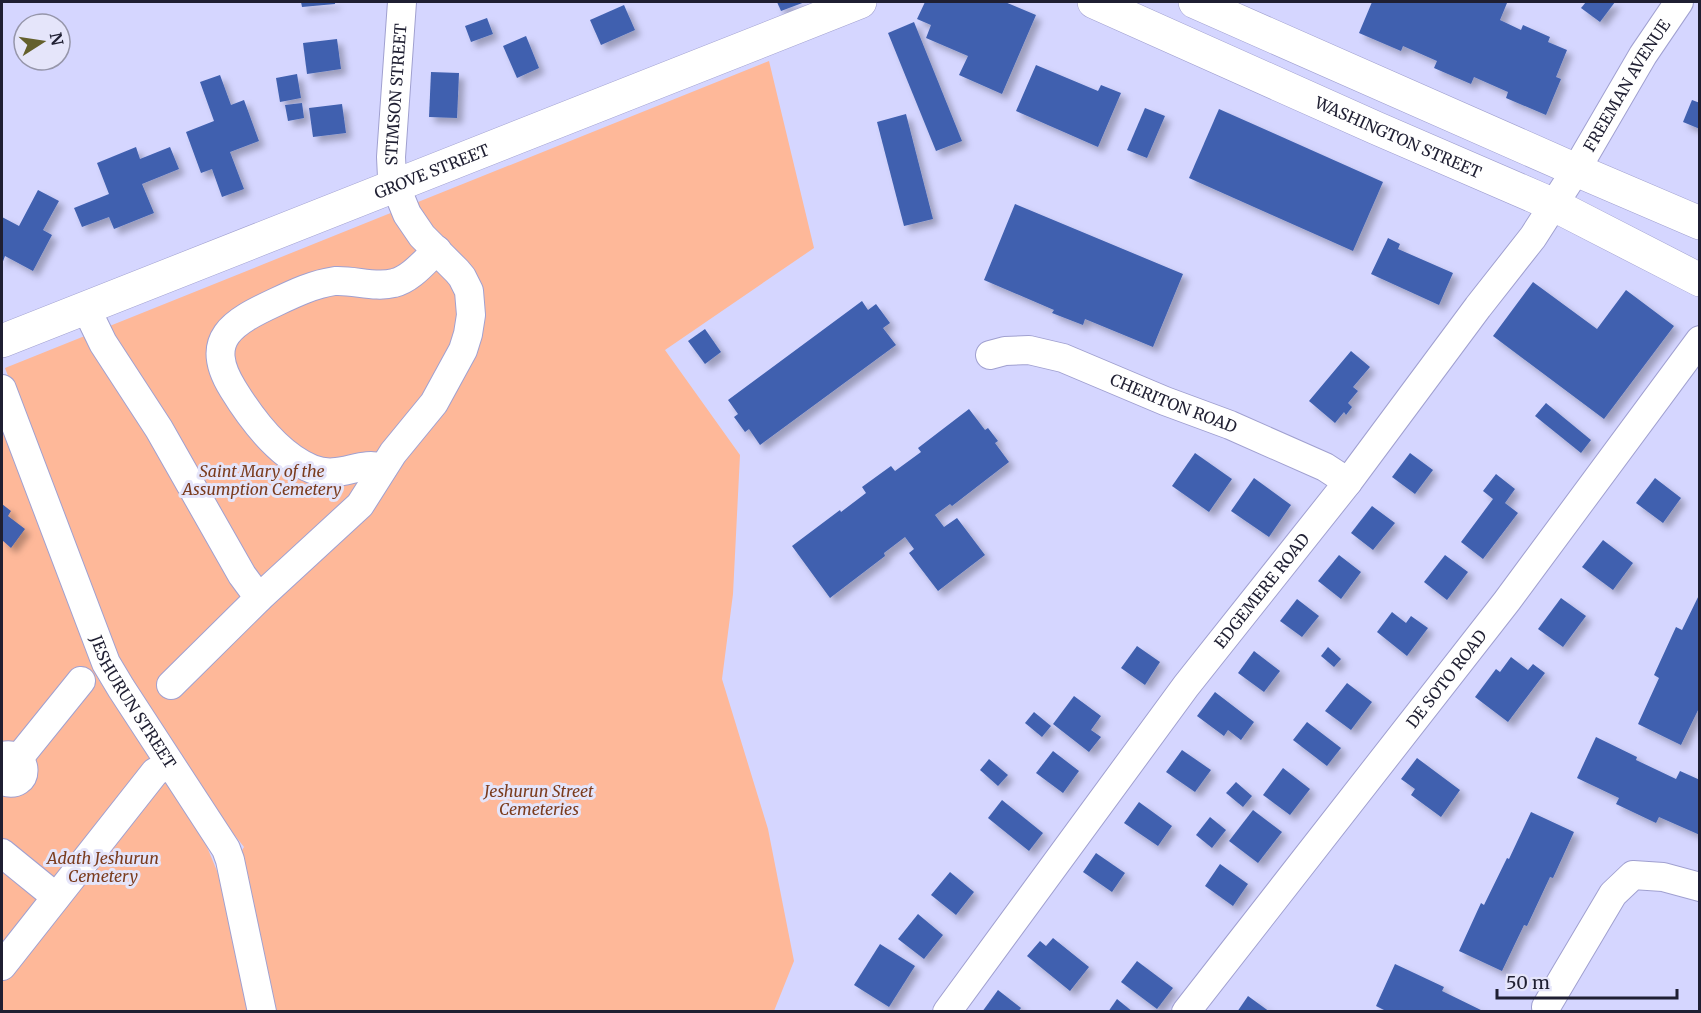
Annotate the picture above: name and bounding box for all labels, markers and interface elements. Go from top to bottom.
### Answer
north arrow [12,12,72,72]
street label: FREEMAN AVENUE [1579,15,1675,155]
street label: STIMSON STREET [381,23,410,166]
text: N [46,31,68,47]
street label: WASHINGTON STREET [1311,92,1485,182]
street label: GROVE STREET [371,140,492,203]
street label: CHERITON ROAD [1107,369,1240,437]
park label: Saint Mary of the Assumption Cemetery [180,461,342,499]
street label: EDGEMERE ROAD [1210,529,1314,652]
street label: DE SOTO ROAD [1402,626,1491,732]
street label: JESHURUN STREET [86,631,181,772]
park label: Jeshurun Street Cemeteries [482,781,594,819]
park label: Adath Jeshurun Cemetery [45,848,159,886]
scale bar [1497,962,1677,1000]
text: 50 m [1506,971,1550,994]

